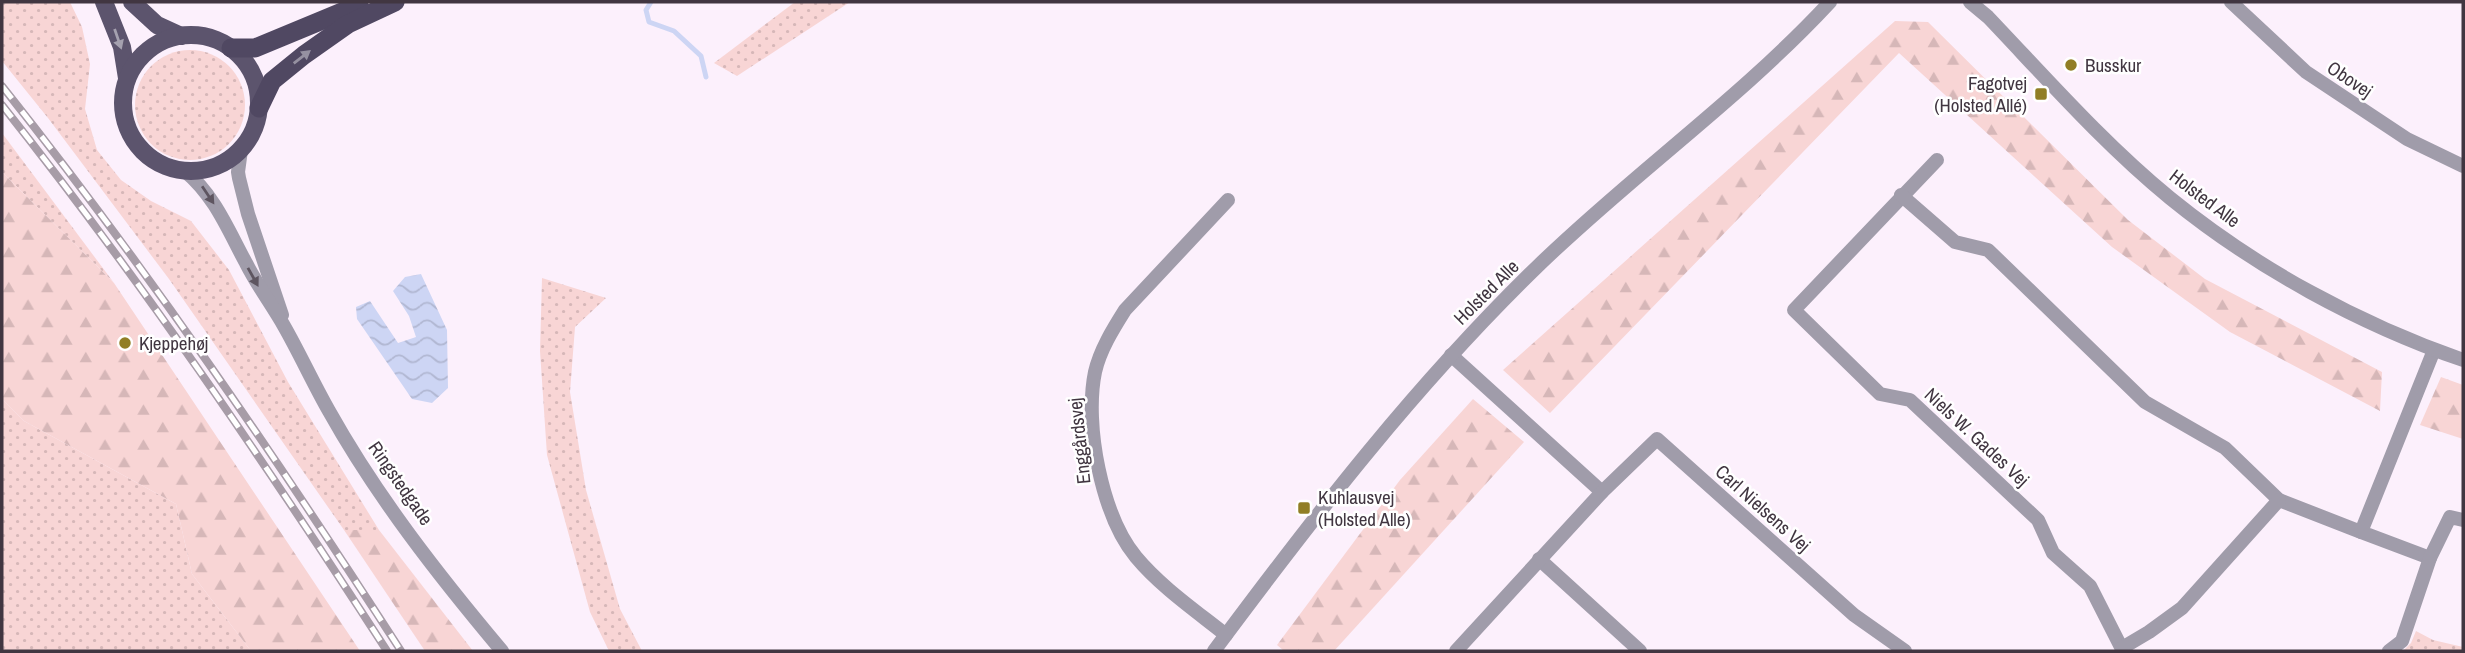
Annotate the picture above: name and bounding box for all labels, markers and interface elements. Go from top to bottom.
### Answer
one-way arrow [113,29,124,50]
one-way arrow [292,50,310,65]
place label: Busskur [2085,52,2142,78]
street label: Obovej [2322,54,2378,104]
marker: Busskur [2063,57,2079,73]
place label: Fagotvej (Holsted Allé) [1934,70,2027,118]
marker: Fagotvej (Holsted Allé) [2033,86,2049,102]
street label: Holsted Alle [2164,163,2246,233]
one-way arrow [202,185,215,205]
street label: Holsted Alle [1448,254,1524,330]
one-way arrow [247,267,259,286]
place label: Kjeppehøj [139,330,208,356]
marker: Kjeppehøj [117,335,133,351]
street label: Niels W. Gades Vej [1919,382,2035,492]
street label: Enggårdsvej [1062,397,1096,485]
street label: Ringstedgade [363,436,439,530]
street label: Carl Nielsens Vej [1710,458,1816,558]
place label: Kuhlausvej (Holsted Alle) [1318,484,1411,532]
marker: Kuhlausvej (Holsted Alle) [1296,500,1312,516]

